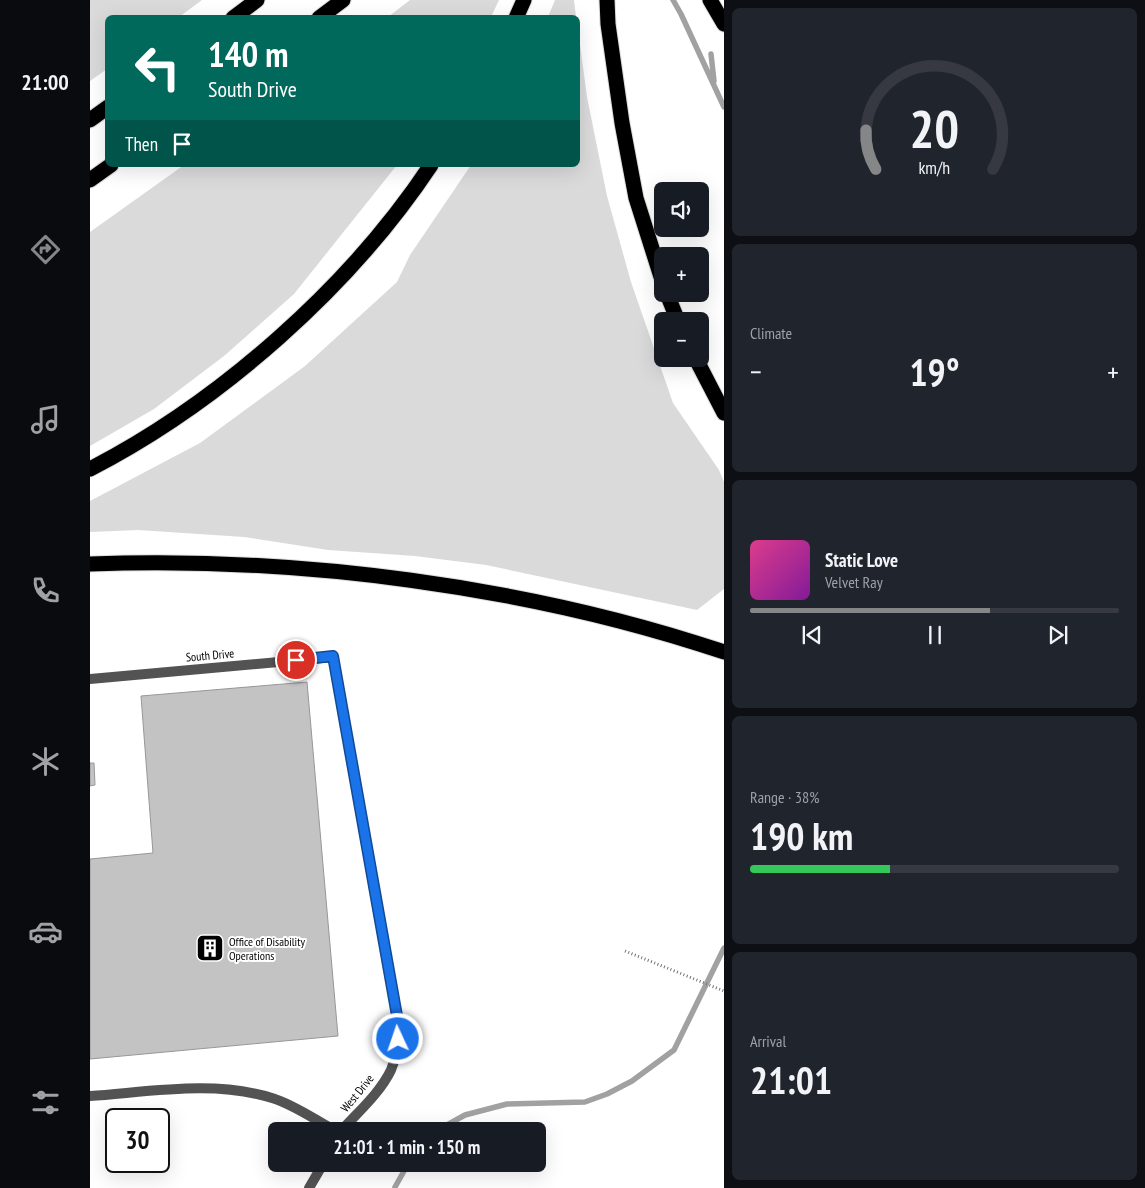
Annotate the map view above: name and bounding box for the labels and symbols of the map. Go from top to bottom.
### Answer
pin [275,639,317,681]
street label: South Drive [185,645,235,665]
building icon: Office of Disability Operations [195,933,225,963]
place label: Office of Disability Operations [229,934,305,963]
position arrow [371,1012,423,1064]
street label: West Drive [337,1071,377,1115]
speed limit sign: 30 [105,1108,170,1173]

